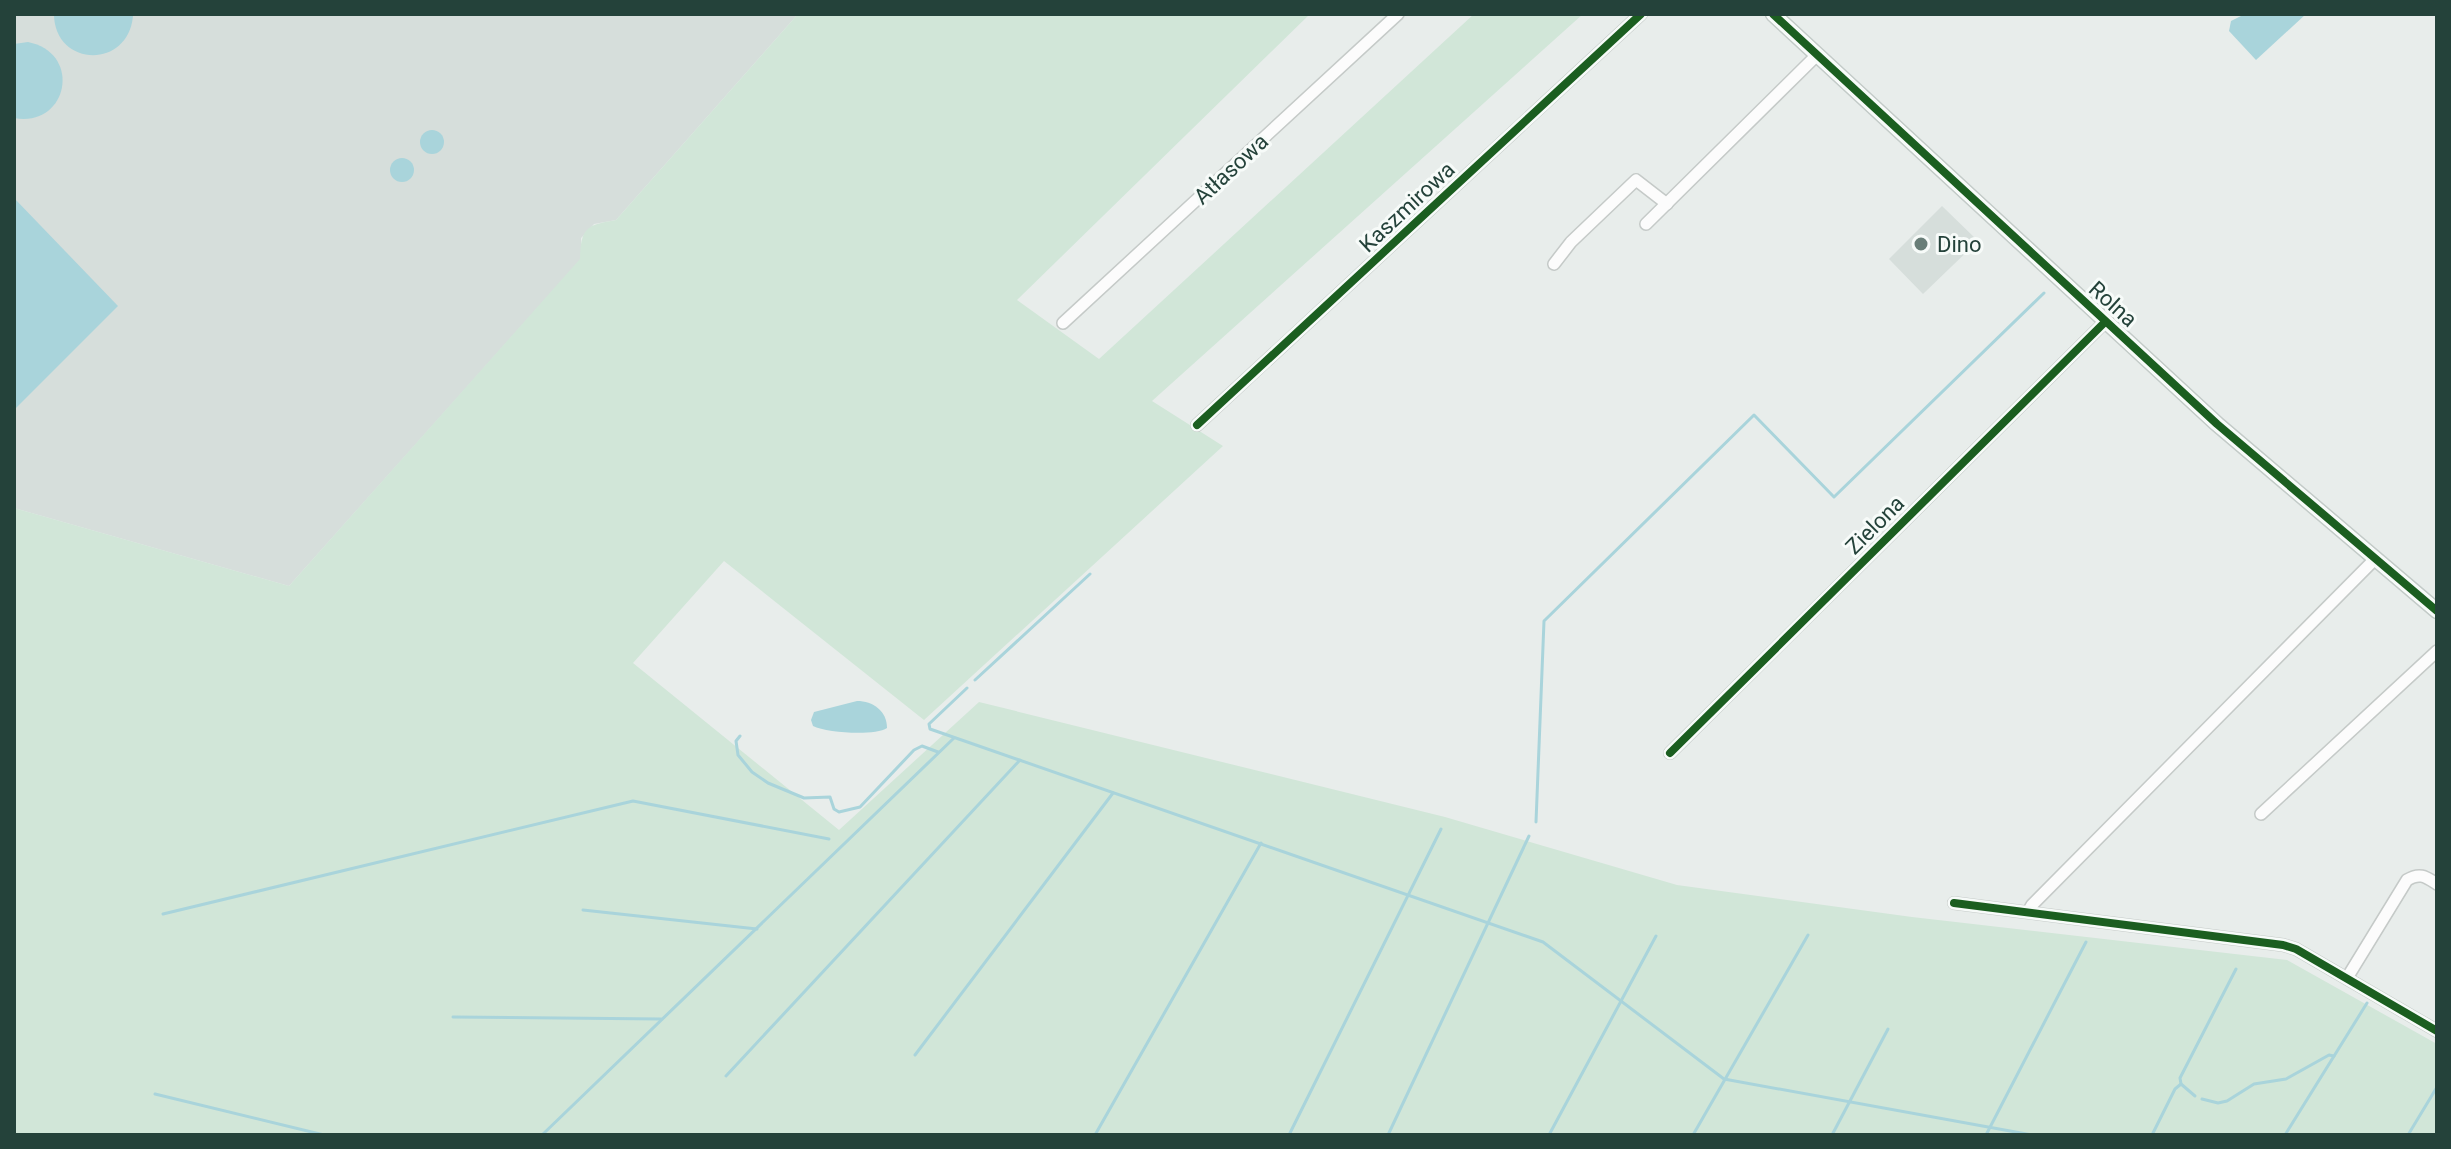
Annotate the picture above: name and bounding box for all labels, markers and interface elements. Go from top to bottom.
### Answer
street label: Atłasowa [1189,129,1273,209]
street label: Kaszmirowa [1354,157,1460,257]
place label: Dino [1937,232,1981,257]
marker: Dino [1912,235,1930,253]
street label: Rolna [2084,276,2142,332]
street label: Zielona [1841,491,1909,559]

